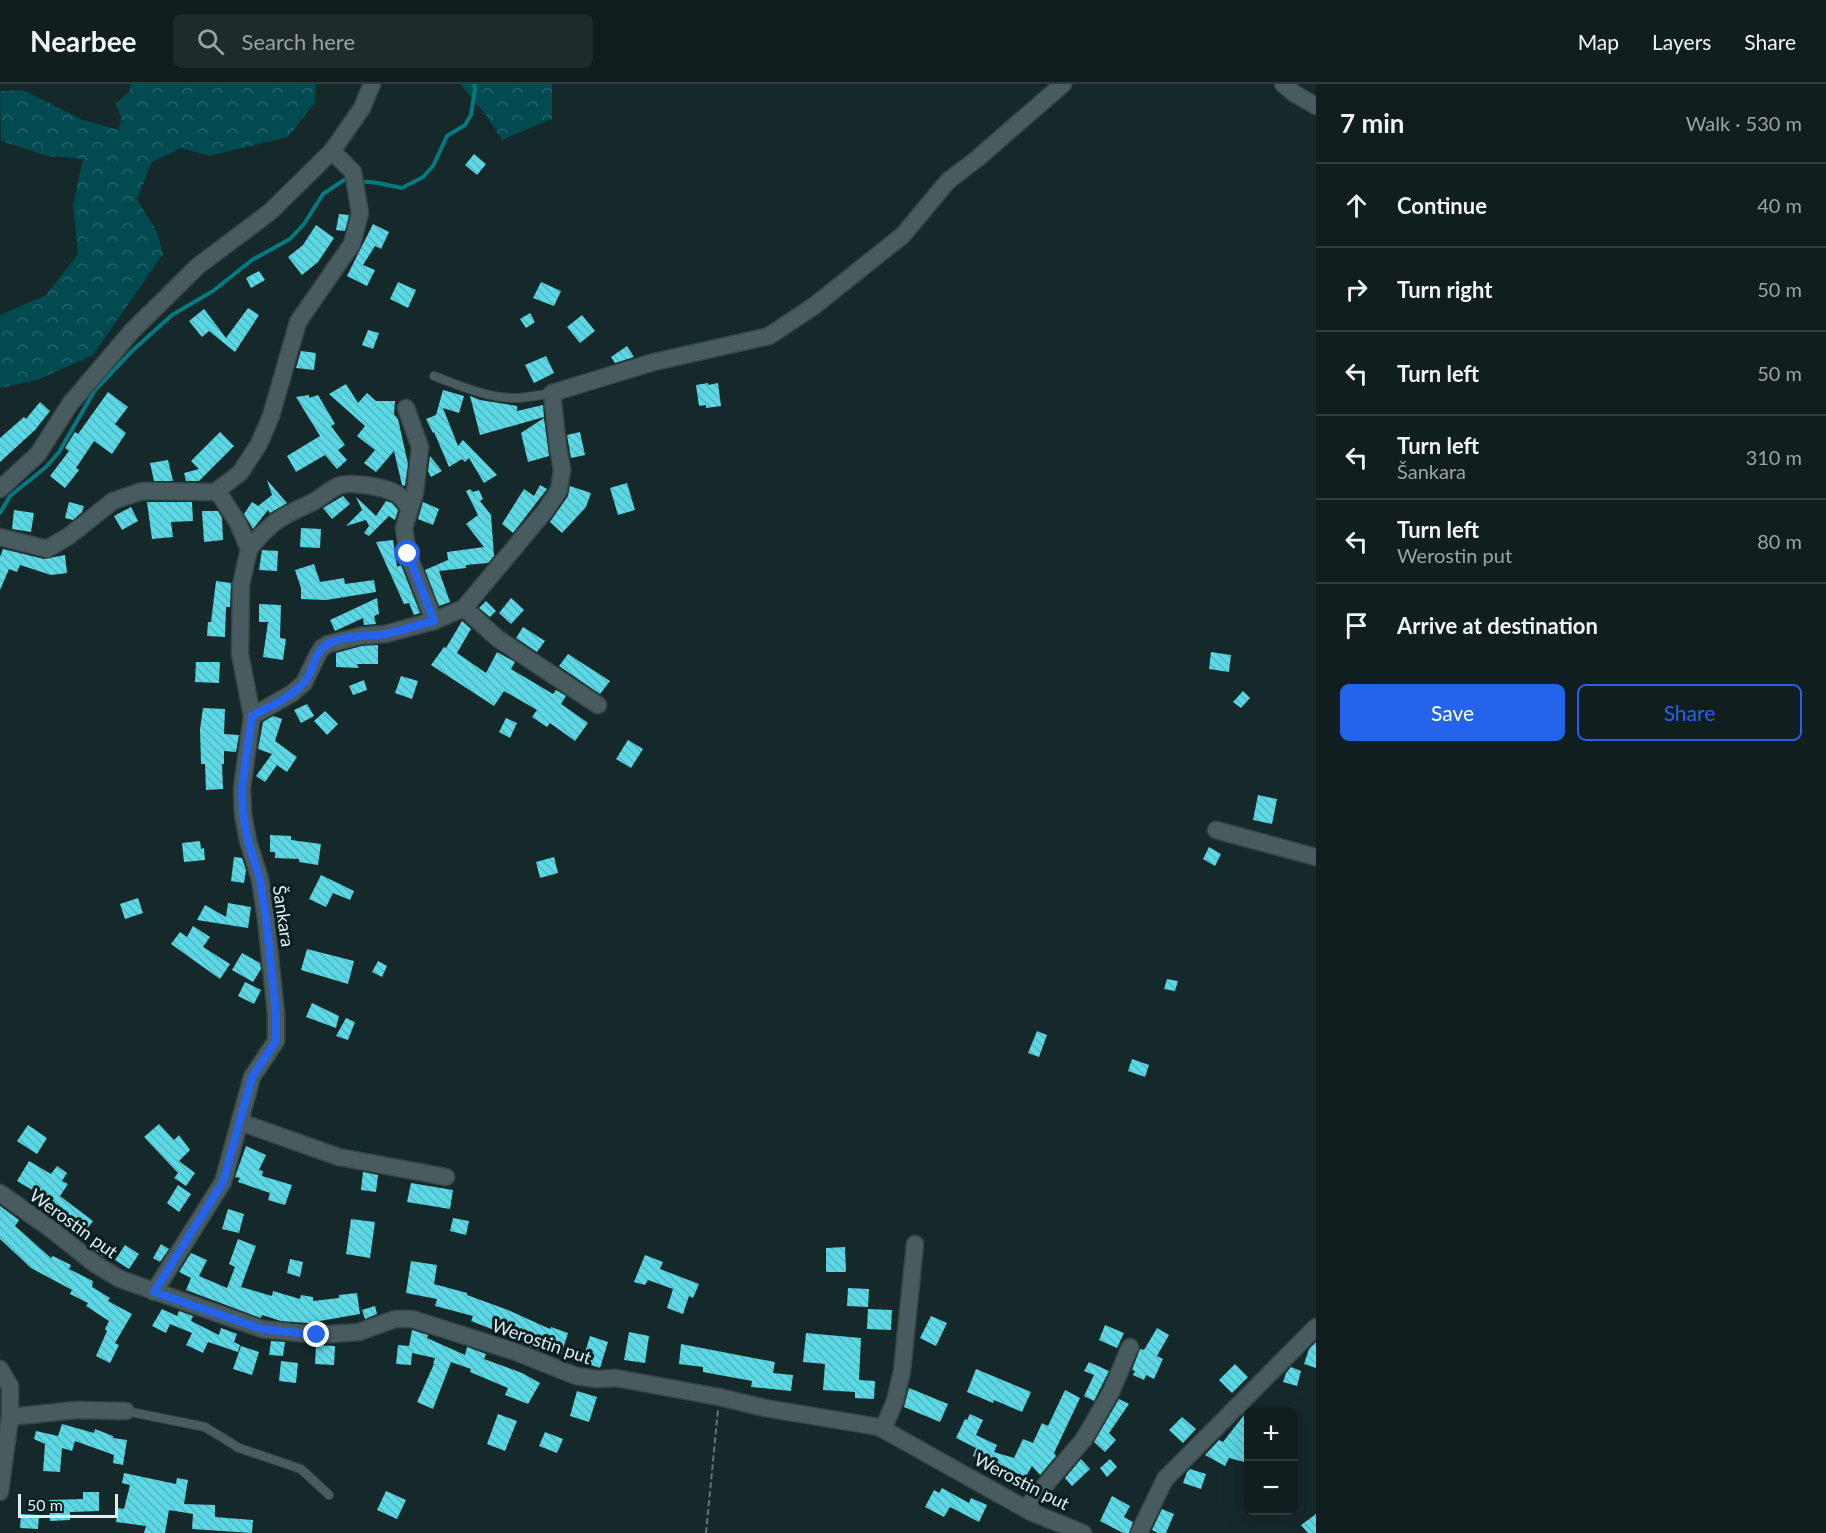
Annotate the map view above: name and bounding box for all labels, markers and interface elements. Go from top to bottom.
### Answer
search box [173,14,593,68]
text: Nearbee [30,24,137,58]
icon: search [194,25,227,58]
text: Search here [242,28,355,55]
text: Map [1578,29,1619,54]
text: Layers [1652,29,1711,54]
text: Share [1744,29,1796,54]
text: 7 min [1340,107,1404,139]
text: Walk · 530 m [1686,111,1802,135]
icon: ahead [1340,189,1373,222]
text: Continue [1397,192,1487,219]
text: 40 m [1757,193,1802,217]
icon: right [1340,273,1373,306]
text: Turn right [1397,276,1492,303]
text: 50 m [1757,277,1802,301]
icon: left [1340,357,1373,390]
text: Turn left [1397,360,1479,387]
text: 50 m [1757,361,1802,385]
text: Turn left [1397,432,1479,459]
icon: left [1340,441,1373,474]
text: 310 m [1746,445,1802,469]
text: Šankara [1397,459,1466,483]
text: Turn left [1397,516,1479,543]
icon: left [1340,525,1373,558]
text: 80 m [1757,529,1802,553]
route start [394,540,420,566]
text: Werostin put [1397,543,1512,567]
icon: arrive [1340,609,1373,642]
text: Arrive at destination [1397,612,1598,639]
button: Save [1340,684,1565,741]
button: Share [1577,684,1802,741]
street label: Šankara [269,884,299,948]
street label: Werostin put [26,1184,123,1263]
street label: Werostin put [489,1314,595,1368]
route end [303,1321,329,1347]
map controls [1244,1407,1298,1515]
button: + [1244,1407,1298,1461]
street label: Werostin put [971,1448,1074,1515]
button: − [1244,1461,1298,1515]
scale bar [18,1491,118,1518]
text: 50 m [27,1495,63,1514]

